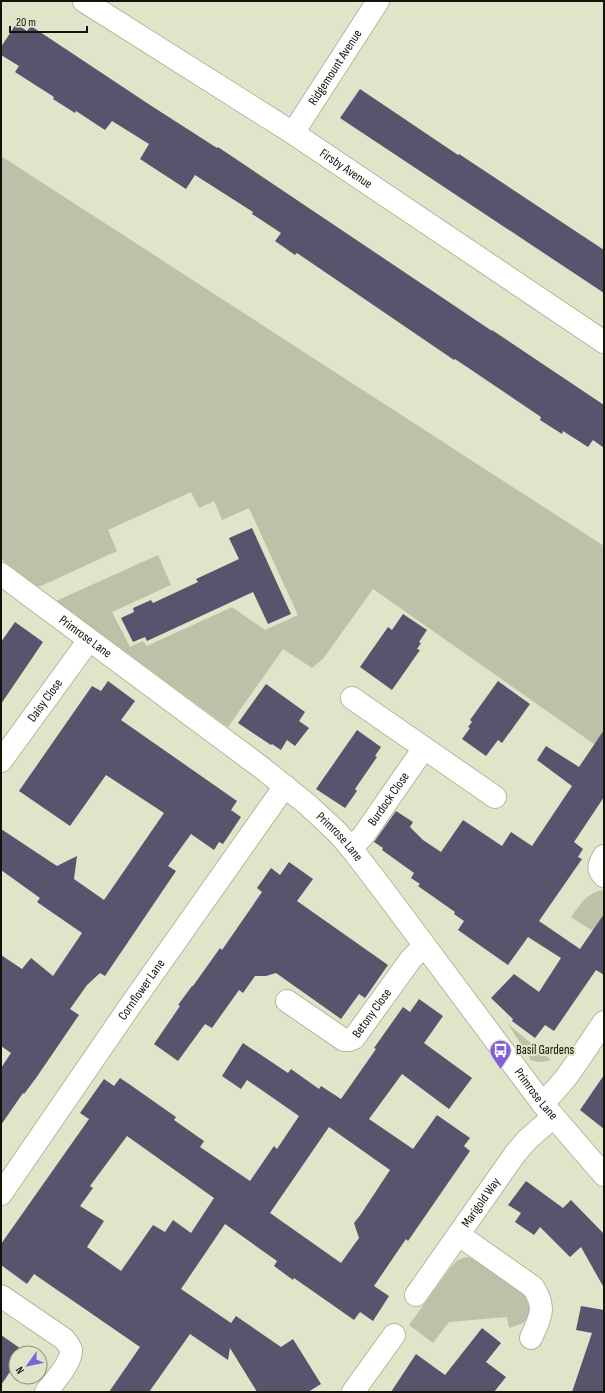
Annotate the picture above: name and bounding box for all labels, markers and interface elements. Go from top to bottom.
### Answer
scale bar [10,8,87,34]
text: 20 m [16,15,36,30]
street label: Ridgemount Avenue [305,27,366,108]
street label: Firsby Avenue [317,145,375,192]
street label: Primrose Lane [56,612,115,661]
street label: Daisy Close [24,676,66,725]
street label: Burdock Close [364,769,413,829]
street label: Primrose Lane [313,809,366,865]
street label: Cornflower Lane [115,956,168,1023]
street label: Betony Close [349,985,395,1041]
bus stop icon: Basil Gardens [488,1037,514,1070]
place label: Basil Gardens [516,1042,575,1058]
street label: Primrose Lane [511,1065,561,1123]
street label: Marigold Way [458,1174,504,1231]
north arrow [8,1345,48,1385]
text: N [13,1364,27,1376]

